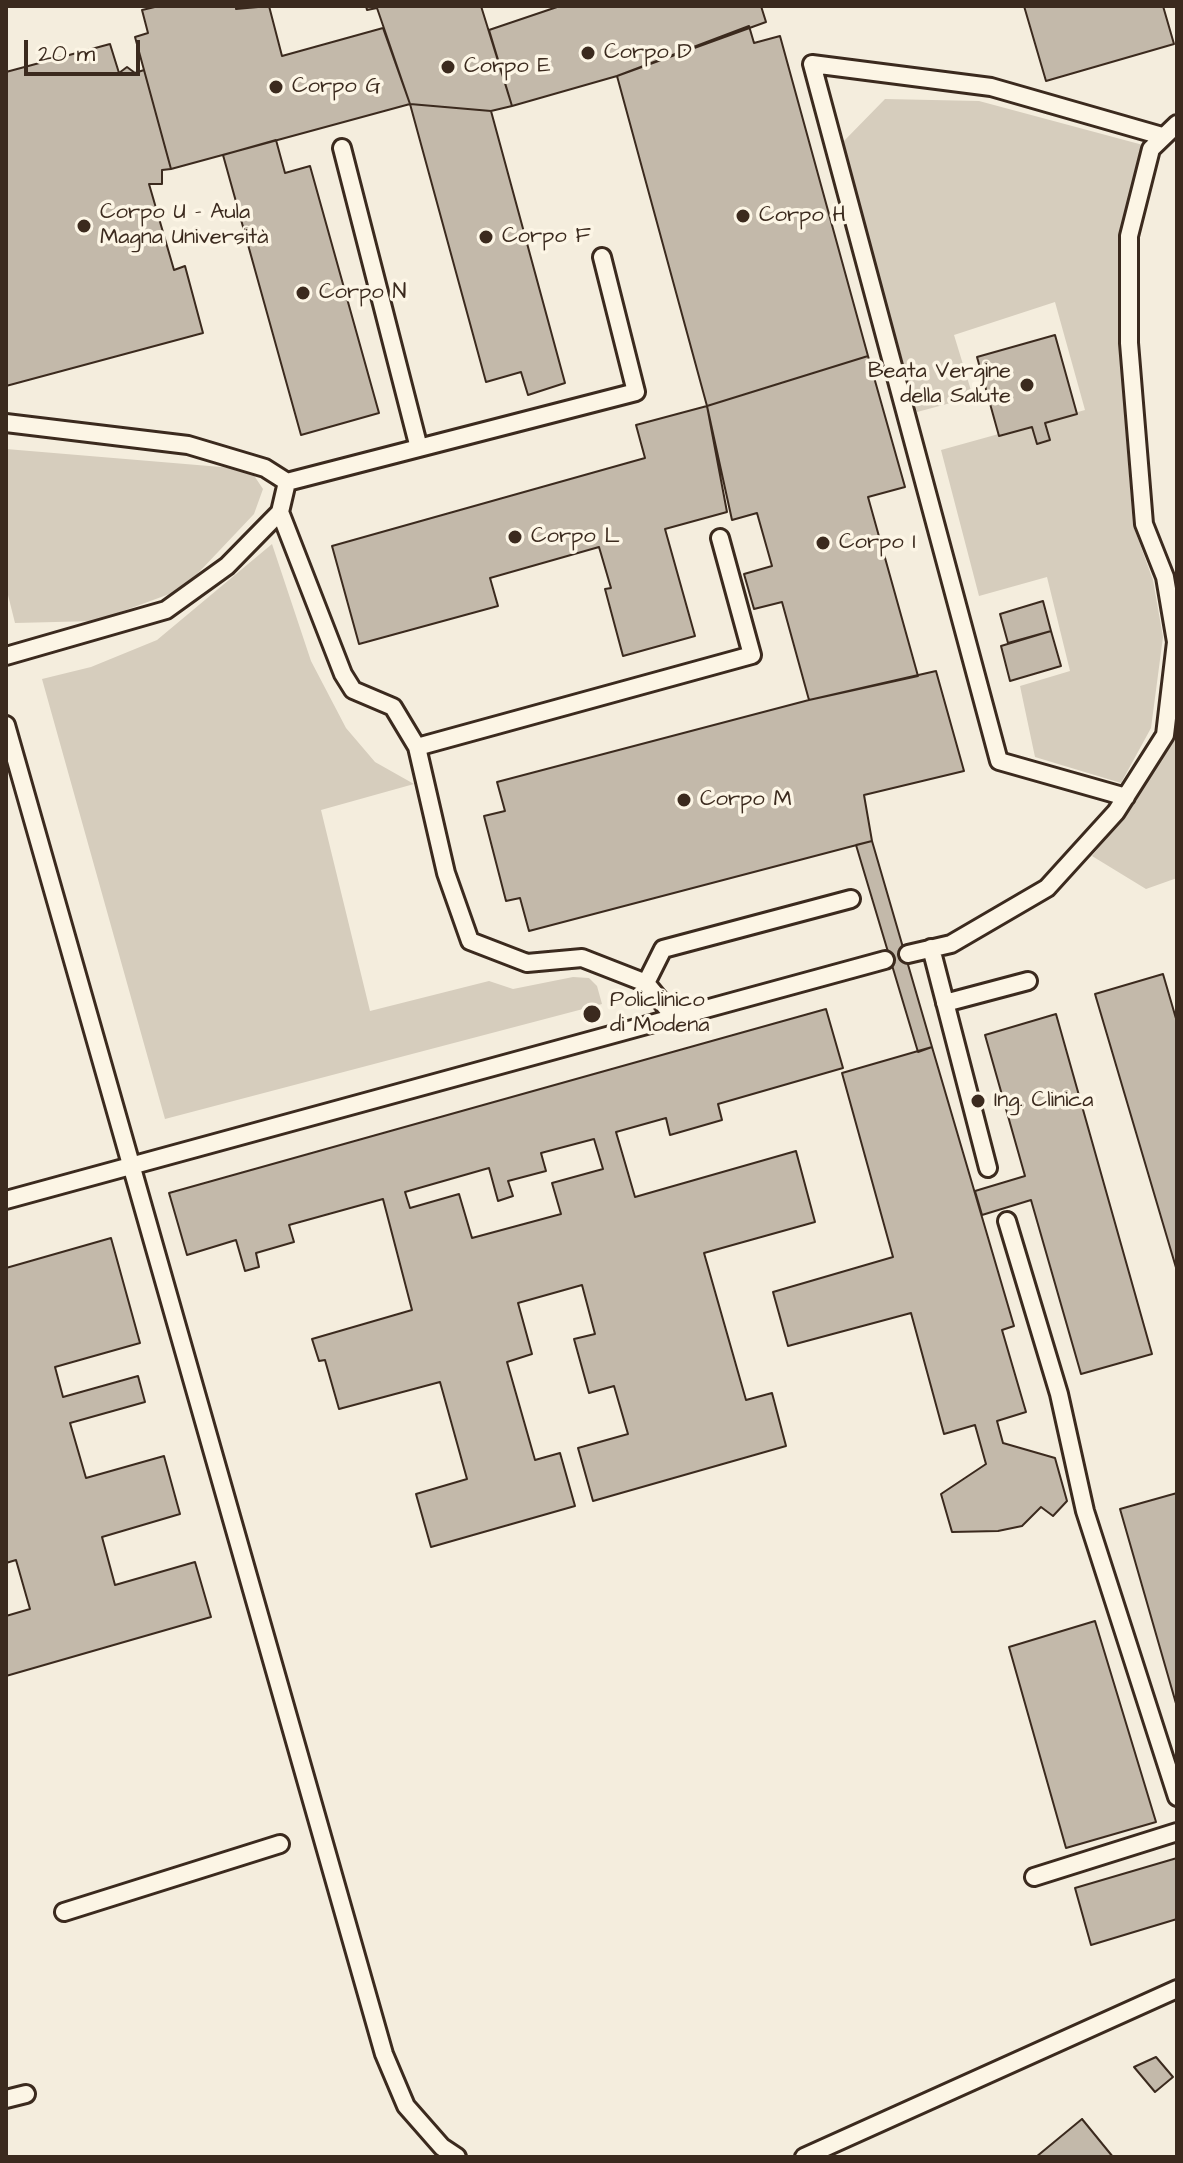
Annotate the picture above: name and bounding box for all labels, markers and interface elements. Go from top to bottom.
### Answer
scale bar [28,24,144,74]
text: 20 m [38,37,95,71]
place label: Corpo D [604,40,692,66]
marker: Corpo D [579,44,597,62]
place label: Corpo E [464,54,551,80]
marker: Corpo E [439,58,457,76]
place label: Corpo G [292,74,381,100]
marker: Corpo G [267,78,285,96]
place label: Corpo U - Aula Magna Università [100,200,268,252]
place label: Corpo H [759,203,846,229]
marker: Corpo H [734,207,752,225]
marker: Corpo U - Aula Magna Università [75,217,93,235]
place label: Corpo F [502,224,591,250]
marker: Corpo F [477,228,495,246]
place label: Corpo N [319,280,406,306]
marker: Corpo N [294,284,312,302]
place label: Beata Vergine della Salute [868,359,1011,410]
marker: Beata Vergine della Salute [1018,376,1036,394]
place label: Corpo L [531,524,620,550]
marker: Corpo L [506,528,524,546]
place label: Corpo I [839,530,916,556]
marker: Corpo I [814,534,832,552]
place label: Corpo M [700,787,792,813]
marker: Corpo M [675,791,693,809]
place label: Policlinico di Modena [610,988,709,1040]
marker: Policlinico di Modena [581,1003,603,1025]
place label: Ing. Clinica [994,1088,1093,1114]
marker: Ing. Clinica [969,1092,987,1110]

